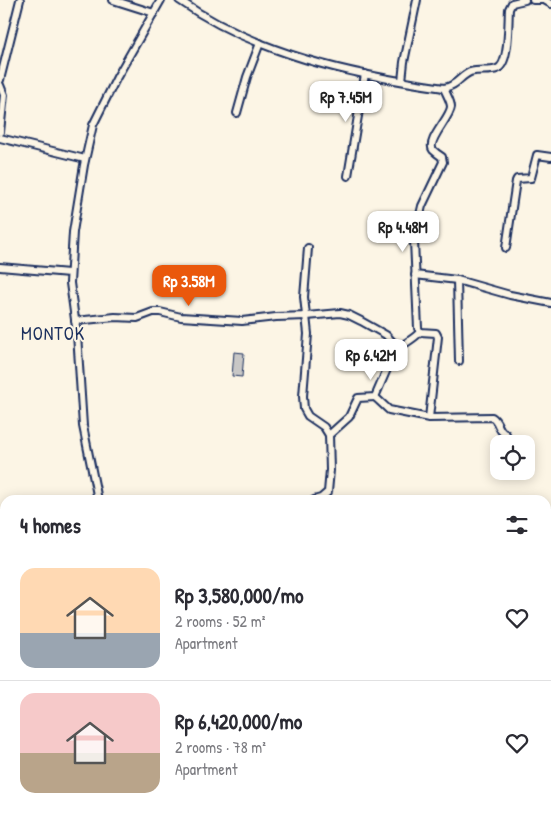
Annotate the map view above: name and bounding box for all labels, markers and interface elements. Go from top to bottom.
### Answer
pin: Rp 7.45M [294,80,398,123]
text: Rp 7.45M [320,86,372,108]
pin: Rp 4.48M [351,210,455,253]
text: Rp 4.48M [378,216,428,238]
pin: Rp 3.58M [137,264,241,307]
text: Rp 3.58M [163,270,215,292]
district label: MONTOK [21,321,85,346]
pin: Rp 6.42M [319,338,423,381]
text: Rp 6.42M [346,344,396,366]
map controls [490,435,535,480]
button: locate [490,435,535,480]
text: 4 homes [20,511,81,540]
icon: filters [503,511,531,539]
text: Rp 3,580,000/mo [175,581,303,610]
icon: home [60,588,120,648]
icon: heart [503,604,531,632]
text: 2 rooms · 52 m² [175,610,265,632]
text: Apartment [175,632,238,654]
text: Rp 6,420,000/mo [175,707,302,736]
icon: home [60,713,120,773]
icon: heart [503,729,531,757]
text: 2 rooms · 78 m² [175,736,266,758]
text: Apartment [175,758,238,780]

